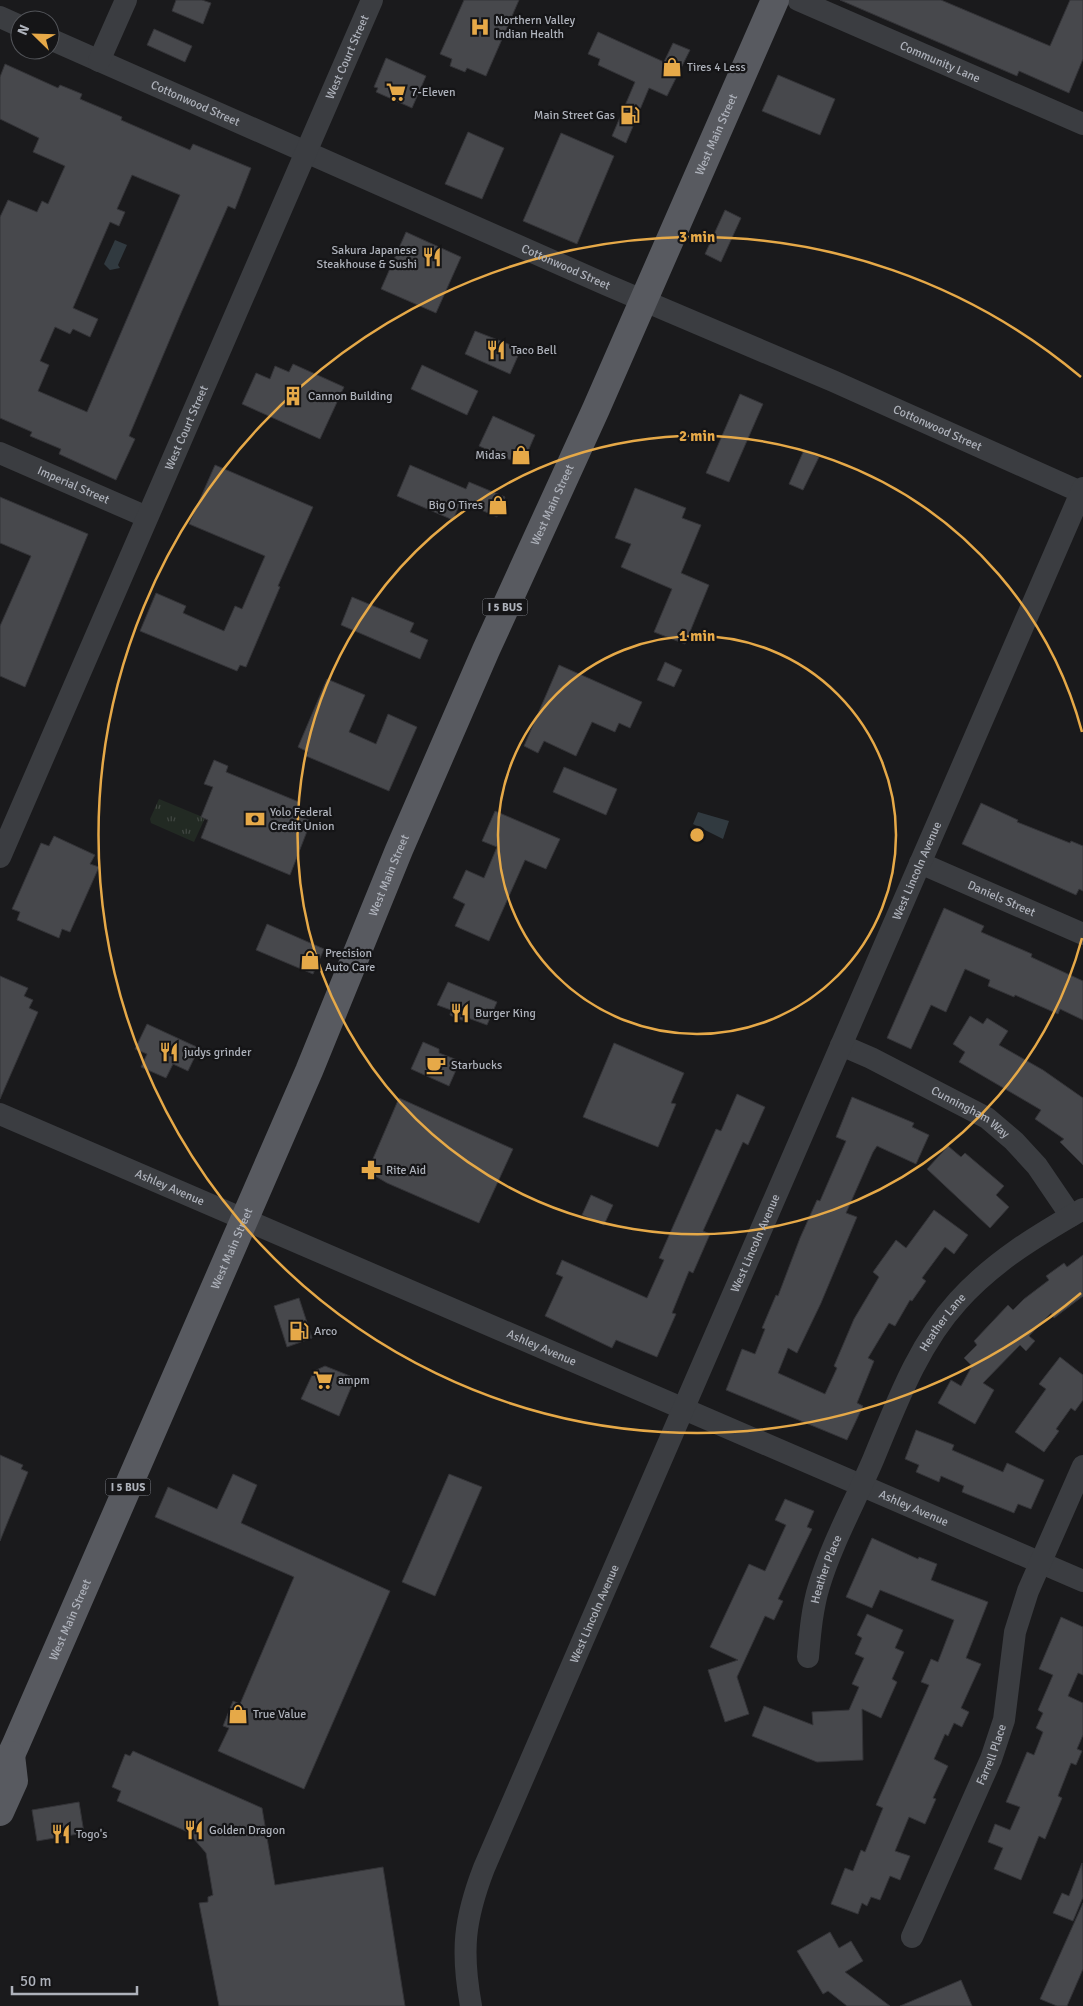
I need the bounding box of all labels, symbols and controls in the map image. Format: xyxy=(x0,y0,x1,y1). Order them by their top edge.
north arrow xyxy=(10,10,60,60)
street label: West Court Street xyxy=(322,13,372,102)
place label: Northern Valley Indian Health xyxy=(495,13,576,42)
hospital icon: Northern Valley Indian Health xyxy=(469,16,491,38)
text: N xyxy=(14,22,33,38)
street label: Community Lane xyxy=(898,38,983,86)
shop icon: Tires 4 Less xyxy=(661,56,683,78)
place label: Tires 4 Less xyxy=(687,60,746,75)
street label: Cottonwood Street xyxy=(149,77,242,129)
supermarket icon: 7-Eleven xyxy=(385,81,407,103)
place label: 7-Eleven xyxy=(411,85,456,100)
street label: West Main Street xyxy=(692,91,741,178)
fuel station icon: Main Street Gas xyxy=(619,104,641,126)
place label: Main Street Gas xyxy=(534,108,615,123)
text: 3 min xyxy=(679,228,715,246)
street label: Cottonwood Street xyxy=(519,241,613,293)
place label: Sakura Japanese Steakhouse & Sushi xyxy=(317,243,417,272)
restaurant icon: Sakura Japanese Steakhouse & Sushi xyxy=(421,246,443,268)
restaurant icon: Taco Bell xyxy=(485,339,507,361)
place label: Taco Bell xyxy=(511,343,557,358)
street label: West Court Street xyxy=(161,383,211,472)
building icon: Cannon Building xyxy=(282,385,304,407)
place label: Cannon Building xyxy=(308,389,393,404)
street label: Cottonwood Street xyxy=(891,401,984,454)
text: 2 min xyxy=(679,427,715,445)
shop icon: Midas xyxy=(510,444,532,466)
place label: Midas xyxy=(475,448,506,463)
street label: West Main Street xyxy=(527,462,577,548)
street label: Imperial Street xyxy=(35,463,112,507)
shop icon: Big O Tires xyxy=(487,494,509,516)
place label: Big O Tires xyxy=(428,498,483,513)
road number: I 5 BUS xyxy=(482,598,528,616)
text: 1 min xyxy=(679,627,715,645)
place label: Yolo Federal Credit Union xyxy=(270,805,334,834)
bank icon: Yolo Federal Credit Union xyxy=(244,808,266,830)
street label: West Lincoln Avenue xyxy=(889,819,945,922)
centre of rings xyxy=(688,826,706,844)
street label: West Main Street xyxy=(365,832,412,919)
street label: Daniels Street xyxy=(965,877,1038,920)
place label: Precision Auto Care xyxy=(325,946,375,975)
shop icon: Precision Auto Care xyxy=(299,949,321,971)
restaurant icon: Burger King xyxy=(449,1002,471,1024)
place label: Burger King xyxy=(475,1006,536,1021)
restaurant icon: judys grinder xyxy=(158,1041,180,1063)
place label: judys grinder xyxy=(184,1045,252,1060)
cafe icon: Starbucks xyxy=(425,1054,447,1076)
place label: Starbucks xyxy=(451,1058,502,1073)
street label: Cunningham Way xyxy=(929,1083,1013,1142)
pharmacy icon: Rite Aid xyxy=(360,1159,382,1181)
place label: Rite Aid xyxy=(386,1163,426,1178)
street label: Ashley Avenue xyxy=(133,1166,207,1209)
street label: West Lincoln Avenue xyxy=(727,1192,783,1295)
street label: West Main Street xyxy=(207,1206,256,1292)
street label: Heather Lane xyxy=(916,1290,969,1354)
fuel station icon: Arco xyxy=(288,1320,310,1342)
place label: Arco xyxy=(314,1324,337,1339)
street label: Ashley Avenue xyxy=(505,1326,579,1369)
supermarket icon: ampm xyxy=(312,1369,334,1391)
place label: ampm xyxy=(338,1373,370,1388)
road number: I 5 BUS xyxy=(106,1478,150,1495)
street label: Ashley Avenue xyxy=(877,1486,951,1530)
street label: Heather Place xyxy=(807,1533,845,1605)
street label: West Lincoln Avenue xyxy=(566,1562,622,1665)
street label: West Main Street xyxy=(46,1577,94,1663)
shop icon: True Value xyxy=(227,1703,249,1725)
place label: True Value xyxy=(253,1707,306,1722)
street label: Farrell Place xyxy=(973,1722,1010,1787)
restaurant icon: Golden Dragon xyxy=(183,1819,205,1841)
restaurant icon: Togo's xyxy=(50,1823,72,1845)
place label: Golden Dragon xyxy=(209,1823,285,1838)
place label: Togo's xyxy=(76,1827,107,1842)
scale bar xyxy=(12,1964,138,1996)
text: 50 m xyxy=(20,1972,51,1990)

